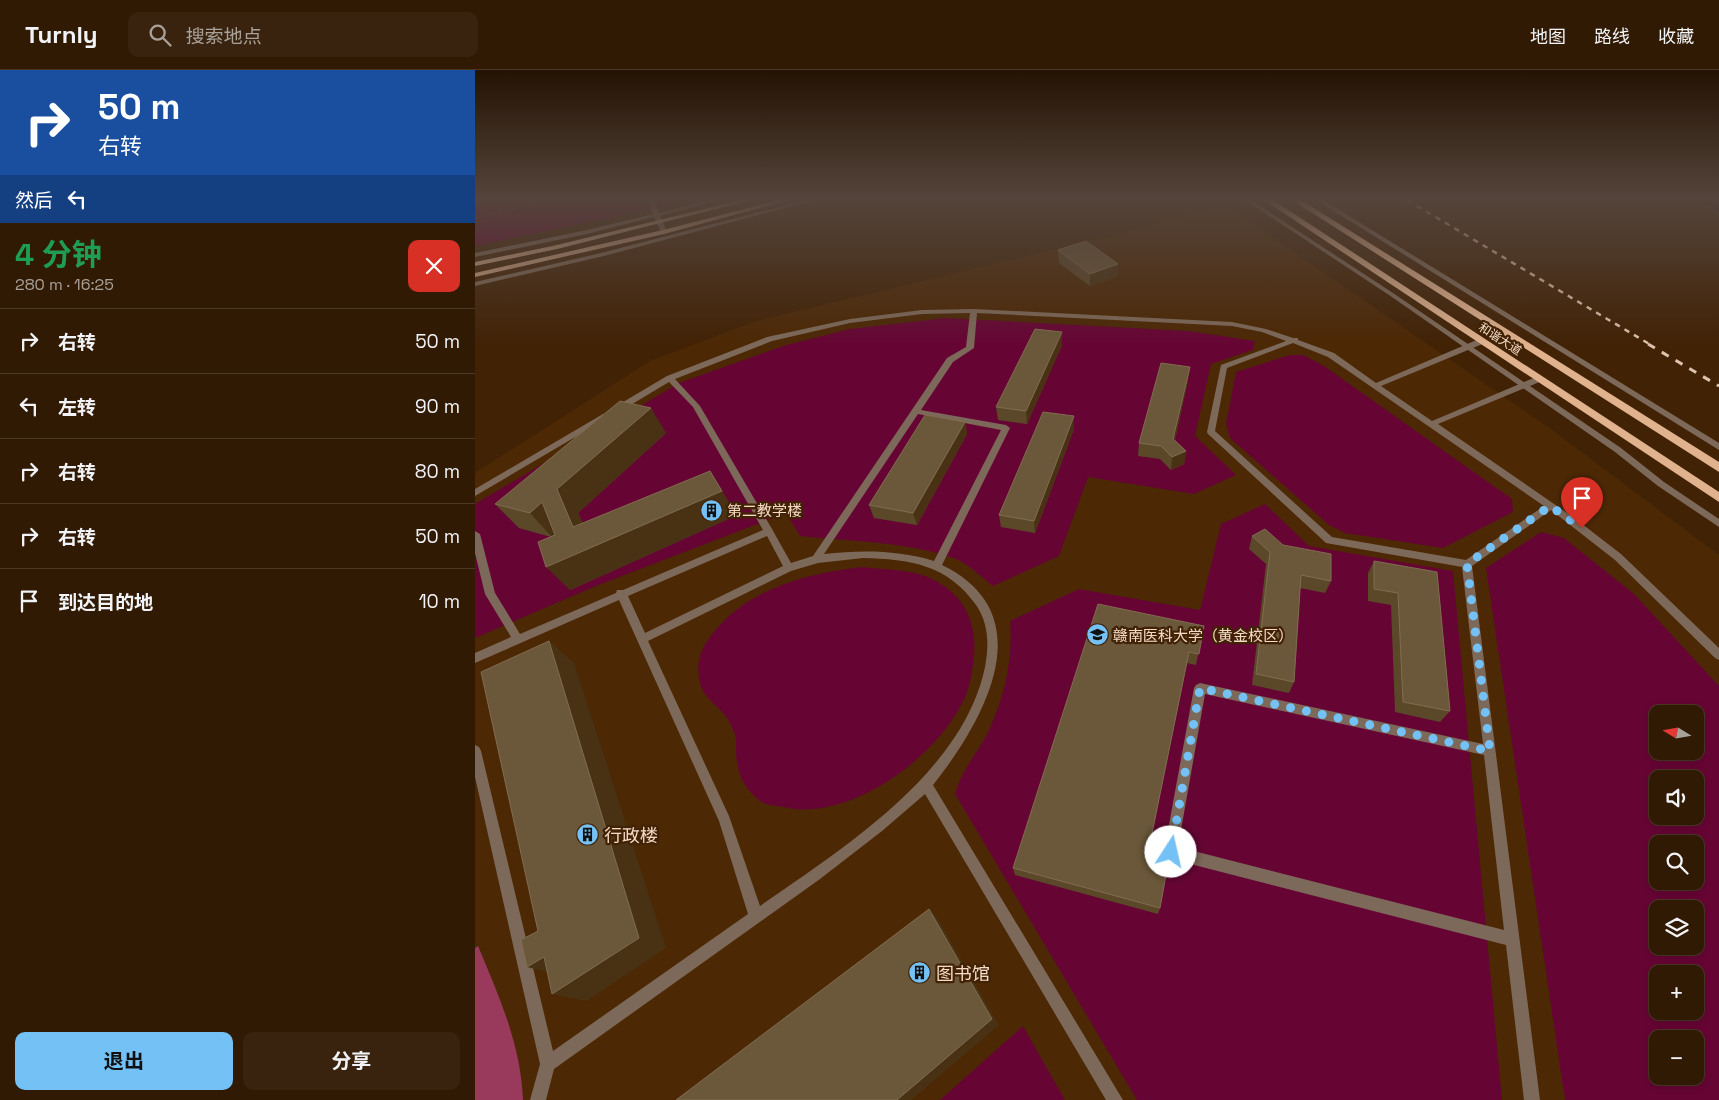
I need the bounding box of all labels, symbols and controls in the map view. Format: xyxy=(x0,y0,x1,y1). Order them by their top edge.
search box xyxy=(128,12,478,57)
text: Turnly xyxy=(25,19,98,50)
icon: search xyxy=(146,21,174,49)
text: 搜索地点 xyxy=(186,24,262,49)
text: 地图 xyxy=(1530,25,1566,48)
text: 路线 xyxy=(1594,25,1630,48)
text: 收藏 xyxy=(1658,25,1694,48)
text: 50 m xyxy=(98,85,180,129)
icon: right xyxy=(15,90,80,155)
text: 右转 xyxy=(98,132,142,160)
icon: left xyxy=(63,185,91,213)
text: 然后 xyxy=(15,188,53,213)
text: 4 分钟 xyxy=(15,235,102,274)
button: close xyxy=(408,240,460,292)
text: 280 m · 16:25 xyxy=(15,274,114,295)
street label: 和谐大道 xyxy=(1476,319,1524,359)
icon: right xyxy=(15,327,43,355)
text: 50 m xyxy=(415,329,460,354)
text: 右转 xyxy=(58,330,96,355)
icon: left xyxy=(15,392,43,420)
text: 90 m xyxy=(415,394,460,419)
text: 左转 xyxy=(58,395,96,420)
icon: right xyxy=(15,457,43,485)
text: 80 m xyxy=(415,459,460,484)
text: 右转 xyxy=(58,460,96,485)
pin xyxy=(1561,477,1603,528)
icon: arrive xyxy=(1568,484,1596,512)
building icon: 第二教学楼 xyxy=(699,498,723,522)
place label: 第二教学楼 xyxy=(727,501,802,520)
icon: right xyxy=(15,522,43,550)
text: 50 m xyxy=(415,524,460,549)
text: 右转 xyxy=(58,525,96,550)
icon: arrive xyxy=(15,587,43,615)
text: 10 m xyxy=(419,589,460,614)
text: 到达目的地 xyxy=(58,590,153,615)
school or university icon: 赣南医科大学（黄金校区） xyxy=(1085,623,1109,647)
place label: 赣南医科大学（黄金校区） xyxy=(1113,626,1293,645)
north arrow xyxy=(1649,705,1704,760)
map controls xyxy=(1649,705,1704,1085)
button: sound xyxy=(1649,770,1704,825)
building icon: 行政楼 xyxy=(576,823,600,847)
place label: 行政楼 xyxy=(604,824,658,847)
position arrow xyxy=(1144,825,1196,877)
button: search xyxy=(1649,835,1704,890)
button: layers xyxy=(1649,900,1704,955)
building icon: 图书馆 xyxy=(908,961,932,985)
place label: 图书馆 xyxy=(936,962,990,985)
button: + xyxy=(1649,965,1704,1020)
button: − xyxy=(1649,1030,1704,1085)
button: 退出 xyxy=(15,1032,233,1090)
button: 分享 xyxy=(243,1032,460,1090)

